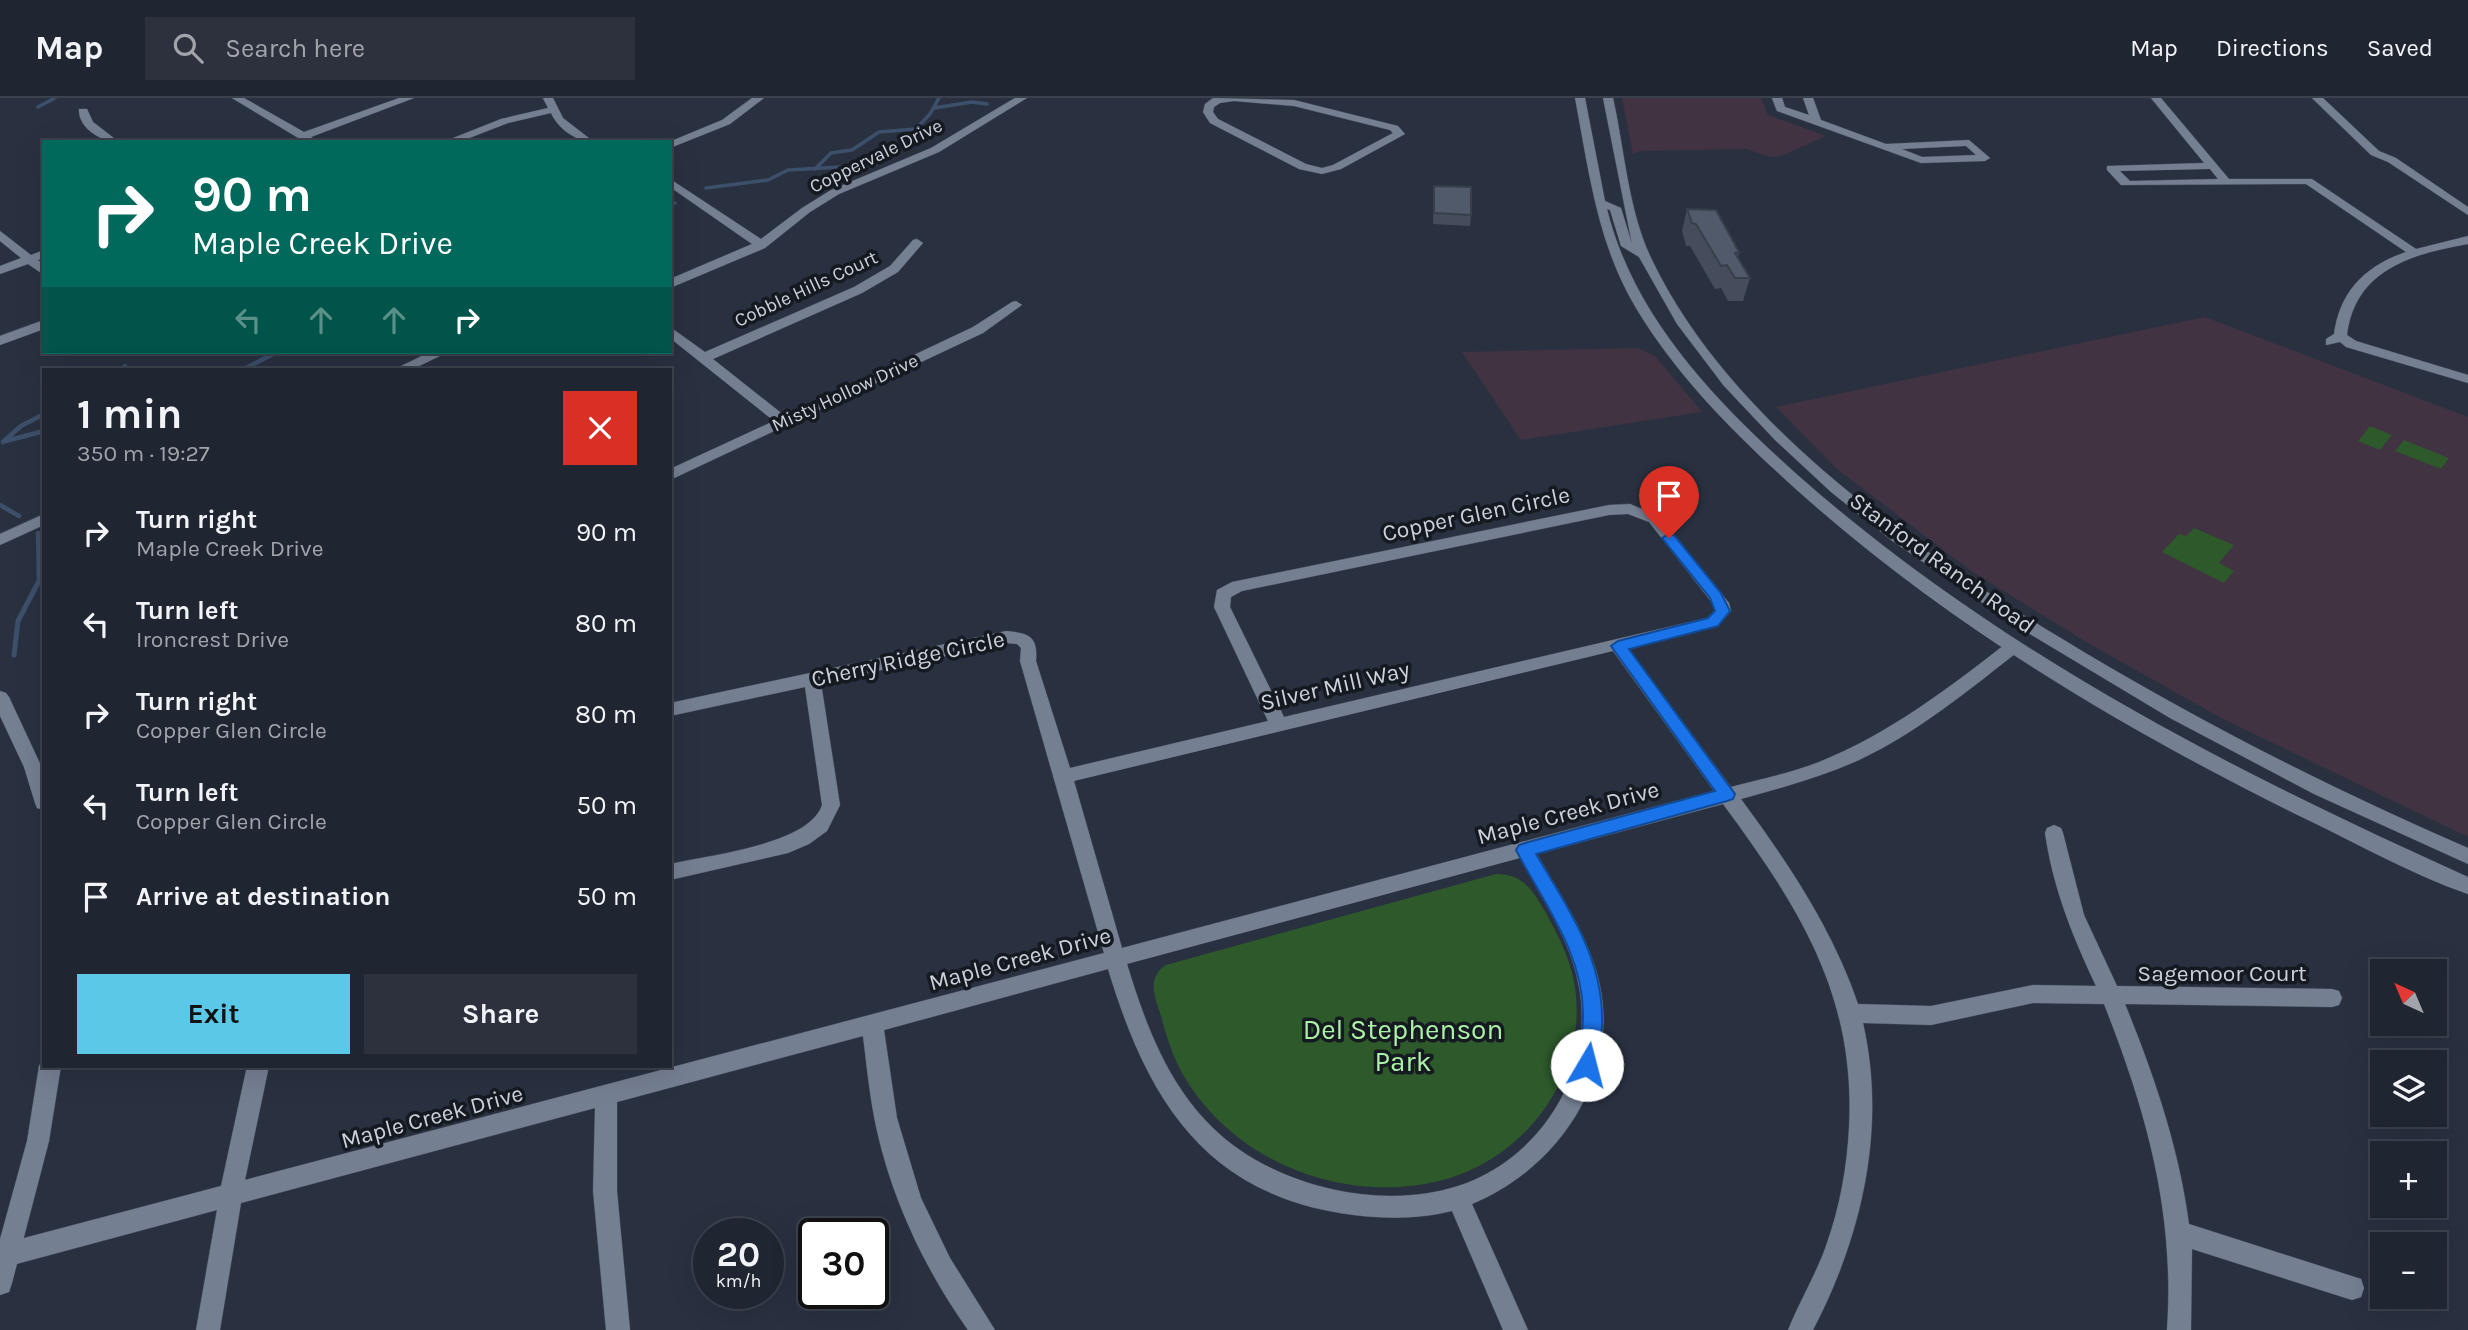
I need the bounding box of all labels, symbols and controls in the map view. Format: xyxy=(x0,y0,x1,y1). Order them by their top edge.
search box xyxy=(145,17,635,80)
text: Map xyxy=(35,29,103,67)
icon: search xyxy=(169,29,207,67)
text: Search here xyxy=(225,33,365,64)
text: Map xyxy=(2130,34,2178,62)
text: Directions xyxy=(2216,34,2329,62)
text: Saved xyxy=(2367,34,2433,62)
street label: Coppervale Drive xyxy=(806,114,946,198)
text: 90 m xyxy=(192,166,312,223)
icon: right xyxy=(77,168,168,259)
text: Maple Creek Drive xyxy=(192,225,453,262)
street label: Cobble Hills Court xyxy=(731,246,881,332)
icon: left xyxy=(229,301,267,339)
icon: ahead xyxy=(302,301,340,339)
icon: ahead xyxy=(375,301,413,339)
icon: right xyxy=(448,301,486,339)
street label: Misty Hollow Drive xyxy=(768,349,922,437)
text: 1 min xyxy=(77,389,182,439)
button: close xyxy=(563,391,637,465)
text: 350 m · 19:27 xyxy=(77,440,210,467)
pin xyxy=(1639,466,1699,538)
icon: arrive xyxy=(1650,477,1688,515)
street label: Copper Glen Circle xyxy=(1380,481,1572,547)
street label: Stanford Ranch Road xyxy=(1844,487,2040,639)
text: Turn right xyxy=(136,504,257,535)
icon: right xyxy=(77,514,115,552)
text: 90 m xyxy=(576,517,637,548)
text: Maple Creek Drive xyxy=(136,535,323,562)
text: Turn left xyxy=(136,595,238,626)
icon: left xyxy=(77,605,115,643)
text: 80 m xyxy=(575,608,637,639)
street label: Cherry Ridge Circle xyxy=(809,625,1007,693)
text: Ironcrest Drive xyxy=(136,626,289,653)
street label: Silver Mill Way xyxy=(1258,656,1412,716)
text: Turn right xyxy=(136,686,257,717)
icon: right xyxy=(77,696,115,734)
text: 80 m xyxy=(575,699,637,730)
text: Copper Glen Circle xyxy=(136,717,327,744)
street label: Maple Creek Drive xyxy=(1474,776,1662,850)
text: Turn left xyxy=(136,777,238,808)
icon: left xyxy=(77,787,115,825)
text: 50 m xyxy=(576,790,637,821)
text: Copper Glen Circle xyxy=(136,808,327,835)
icon: arrive xyxy=(77,878,115,916)
text: Arrive at destination xyxy=(136,881,390,912)
text: 50 m xyxy=(576,881,637,912)
street label: Maple Creek Drive xyxy=(926,922,1114,996)
north arrow xyxy=(2370,959,2446,1036)
map controls xyxy=(2370,959,2447,1309)
street label: Sagemoor Court xyxy=(2137,960,2307,987)
button: Exit xyxy=(77,974,350,1054)
button: Share xyxy=(364,974,637,1054)
park label: Del Stephenson Park xyxy=(1303,1013,1503,1078)
position arrow xyxy=(1550,1028,1624,1102)
button: layers xyxy=(2370,1050,2447,1127)
street label: Maple Creek Drive xyxy=(338,1080,526,1154)
button: + xyxy=(2370,1141,2447,1218)
speed limit sign: 30 xyxy=(798,1218,889,1309)
button: − xyxy=(2370,1232,2447,1309)
text: 20 xyxy=(717,1234,760,1275)
text: km/h xyxy=(716,1270,761,1292)

